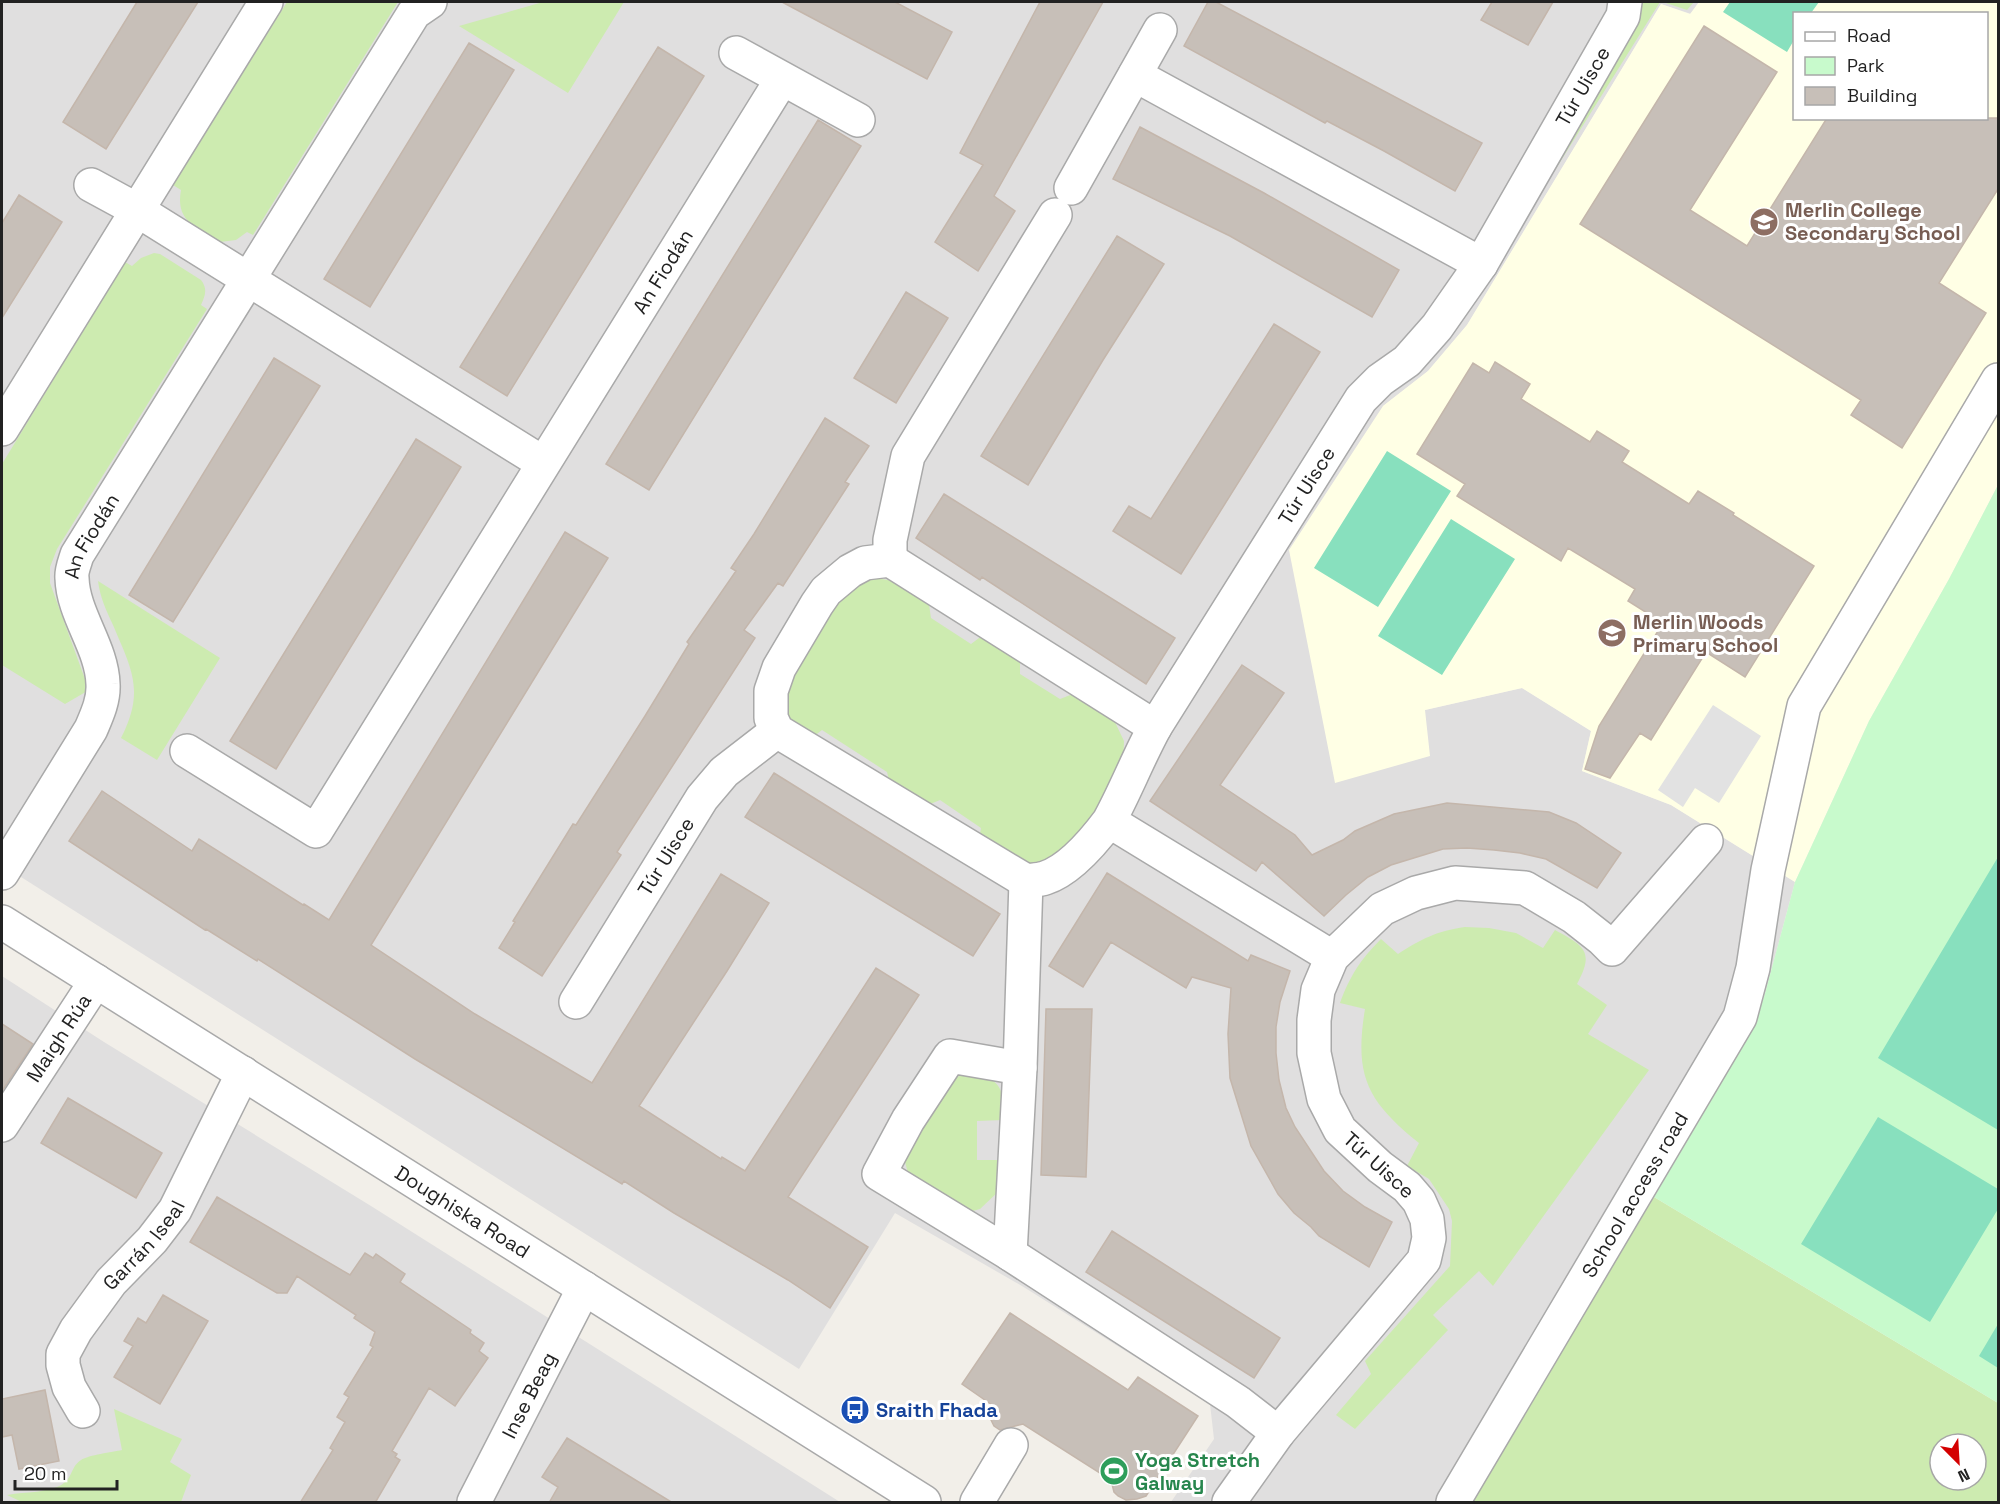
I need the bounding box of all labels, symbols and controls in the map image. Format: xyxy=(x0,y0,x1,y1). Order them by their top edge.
legend xyxy=(1793,12,1988,120)
text: Road xyxy=(1847,24,1891,47)
street label: Túr Uisce xyxy=(1550,42,1616,131)
text: Park xyxy=(1847,54,1885,77)
text: Building xyxy=(1847,84,1917,107)
place label: Merlin College Secondary School xyxy=(1785,197,1961,246)
school or university icon: Merlin College Secondary School xyxy=(1748,206,1780,238)
street label: An Fiodán xyxy=(627,224,699,319)
street label: Túr Uisce xyxy=(1272,442,1341,530)
street label: An Fiodán xyxy=(58,488,125,580)
place label: Merlin Woods Primary School xyxy=(1633,609,1778,658)
school or university icon: Merlin Woods Primary School xyxy=(1596,617,1628,649)
street label: Túr Uisce xyxy=(632,812,700,901)
street label: Maigh Rúa xyxy=(21,989,97,1087)
street label: School access road xyxy=(1576,1107,1694,1282)
street label: Túr Uisce xyxy=(1338,1126,1420,1204)
street label: Doughiska Road xyxy=(390,1159,535,1264)
street label: Garrán Iseal xyxy=(97,1196,191,1296)
street label: Inse Beag xyxy=(496,1348,562,1443)
bus stop icon: Sraith Fhada xyxy=(839,1394,871,1426)
place label: Sraith Fhada xyxy=(876,1397,998,1423)
north arrow xyxy=(1928,1432,1988,1492)
place label: Yoga Stretch Galway xyxy=(1135,1447,1260,1496)
scale bar xyxy=(15,1453,117,1491)
sports icon: Yoga Stretch Galway xyxy=(1098,1455,1130,1487)
text: 20 m xyxy=(24,1462,67,1485)
text: N xyxy=(1955,1463,1973,1487)

